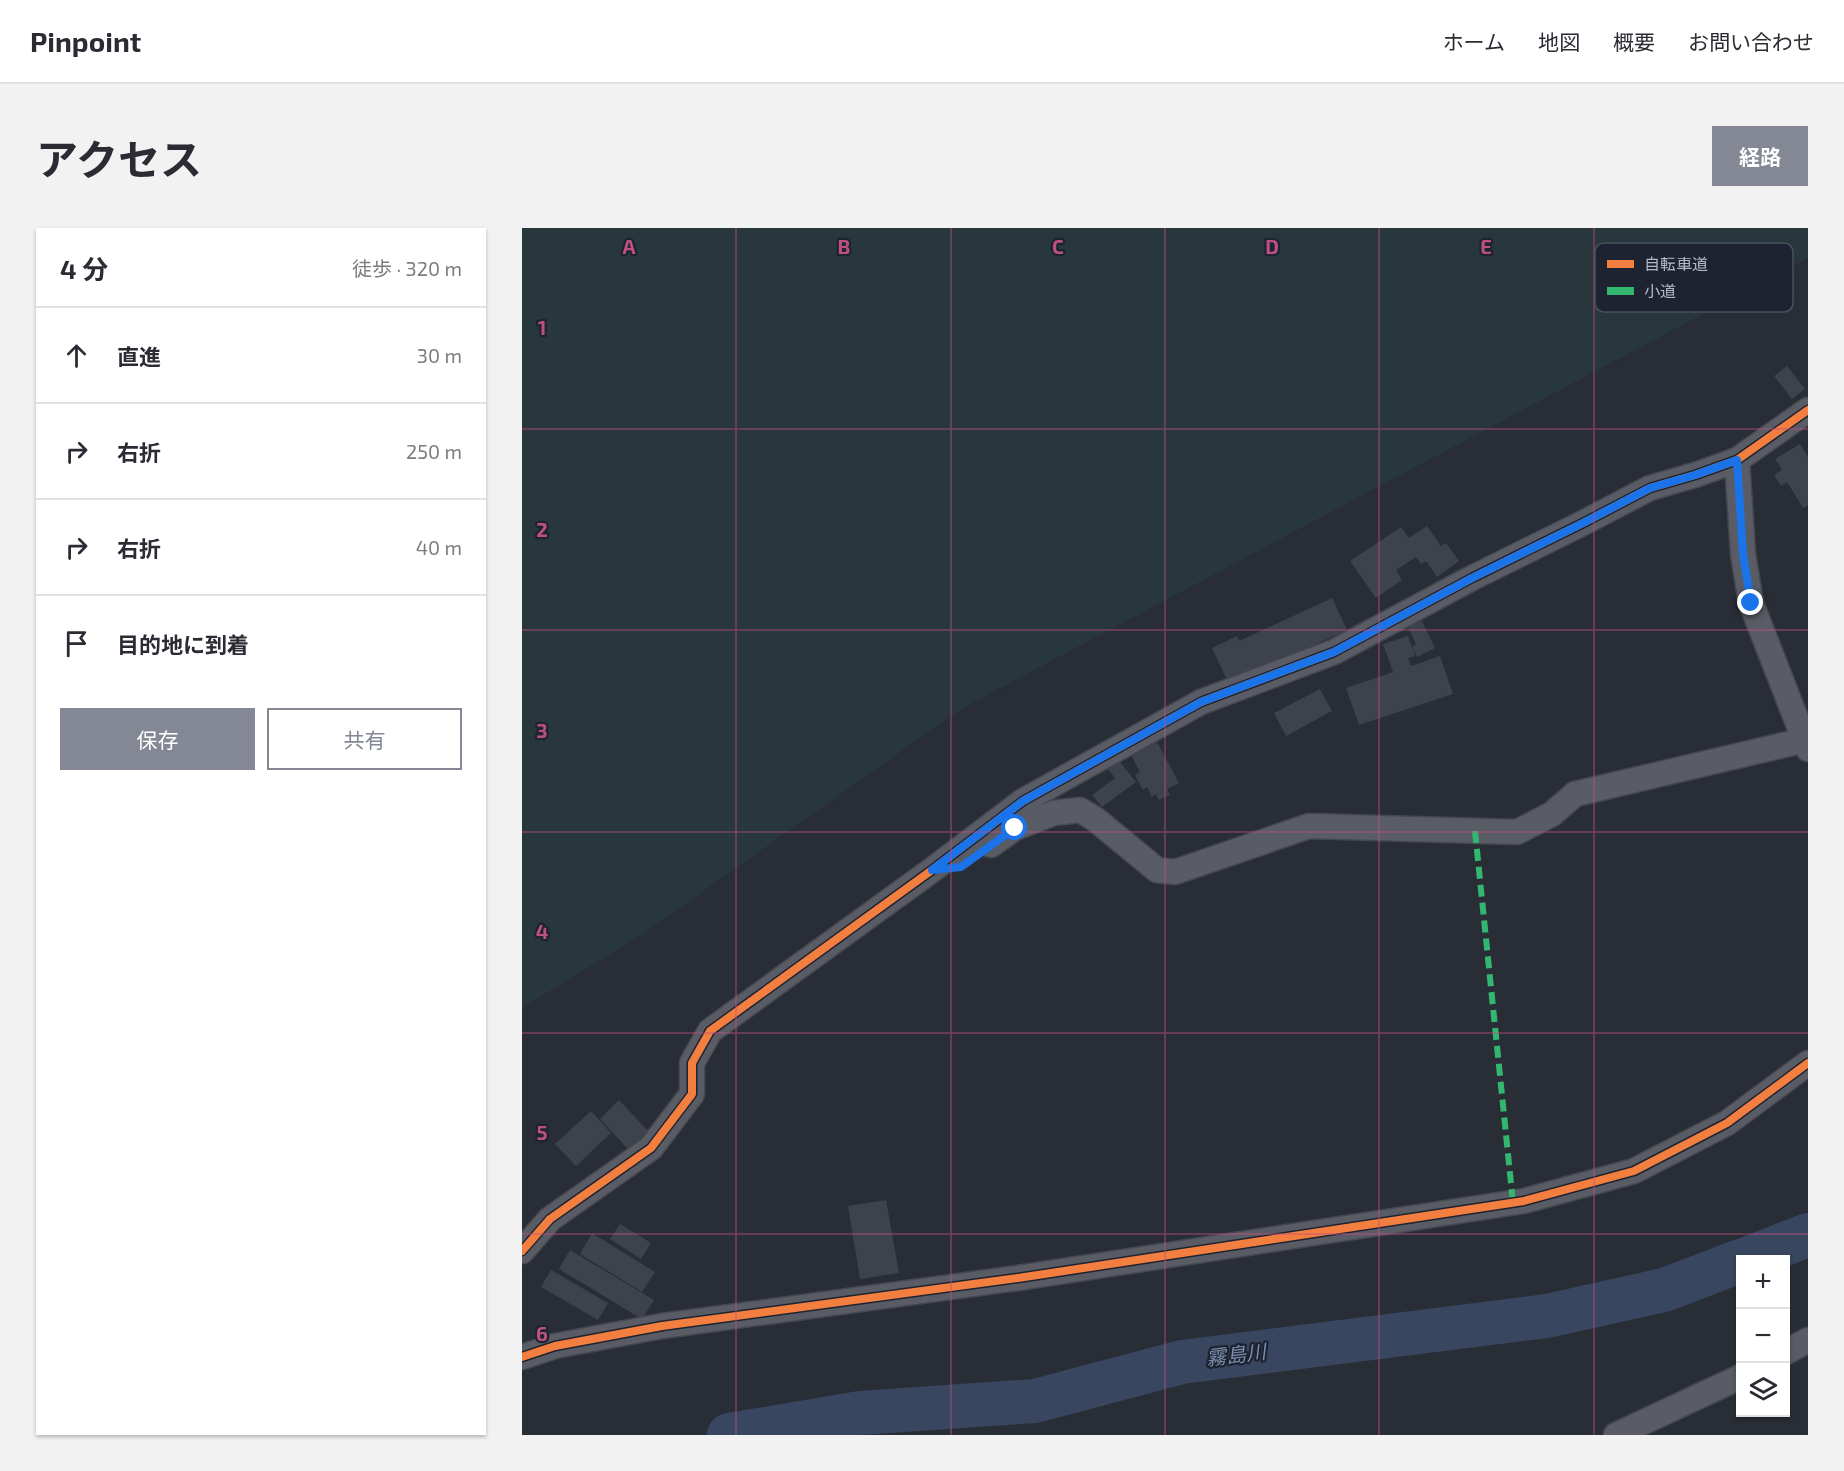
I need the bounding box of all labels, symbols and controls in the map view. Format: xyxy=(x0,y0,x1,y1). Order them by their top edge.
text: Pinpoint xyxy=(30,24,141,58)
text: ホーム xyxy=(1443,29,1505,54)
text: 地図 xyxy=(1538,29,1580,54)
text: 概要 xyxy=(1613,29,1655,54)
text: お問い合わせ xyxy=(1688,29,1814,54)
button: 経路 xyxy=(1712,126,1808,186)
text: アクセス xyxy=(36,133,202,183)
text: A xyxy=(622,234,636,258)
text: B xyxy=(838,234,850,258)
text: C xyxy=(1052,234,1064,258)
text: D xyxy=(1265,234,1279,258)
text: E xyxy=(1480,234,1492,258)
legend xyxy=(1595,243,1793,312)
text: 4 分 xyxy=(60,253,108,284)
text: 自転車道 xyxy=(1644,254,1708,273)
text: 徒歩 · 320 m xyxy=(352,256,462,280)
text: 小道 xyxy=(1644,281,1676,300)
text: 1 xyxy=(538,315,546,339)
icon: ahead xyxy=(60,339,93,372)
text: 直進 xyxy=(117,343,161,369)
text: 30 m xyxy=(417,343,462,367)
icon: right xyxy=(60,435,93,468)
text: 右折 xyxy=(117,439,161,465)
text: 250 m xyxy=(406,439,462,463)
text: 2 xyxy=(536,517,548,541)
icon: right xyxy=(60,531,93,564)
text: 右折 xyxy=(117,535,161,561)
text: 40 m xyxy=(416,535,462,559)
route end xyxy=(1737,589,1763,615)
icon: arrive xyxy=(60,627,93,660)
text: 目的地に到着 xyxy=(117,631,249,657)
button: 保存 xyxy=(60,708,255,770)
button: 共有 xyxy=(267,708,462,770)
text: 3 xyxy=(536,718,548,742)
route start xyxy=(1001,814,1027,840)
text: 4 xyxy=(536,919,549,943)
text: 5 xyxy=(536,1120,548,1144)
map controls xyxy=(1736,1255,1790,1417)
button: + xyxy=(1736,1255,1790,1309)
button: − xyxy=(1736,1309,1790,1363)
text: 6 xyxy=(536,1321,548,1345)
water label: 霧島川 xyxy=(1205,1338,1269,1370)
button: layers xyxy=(1736,1363,1790,1417)

